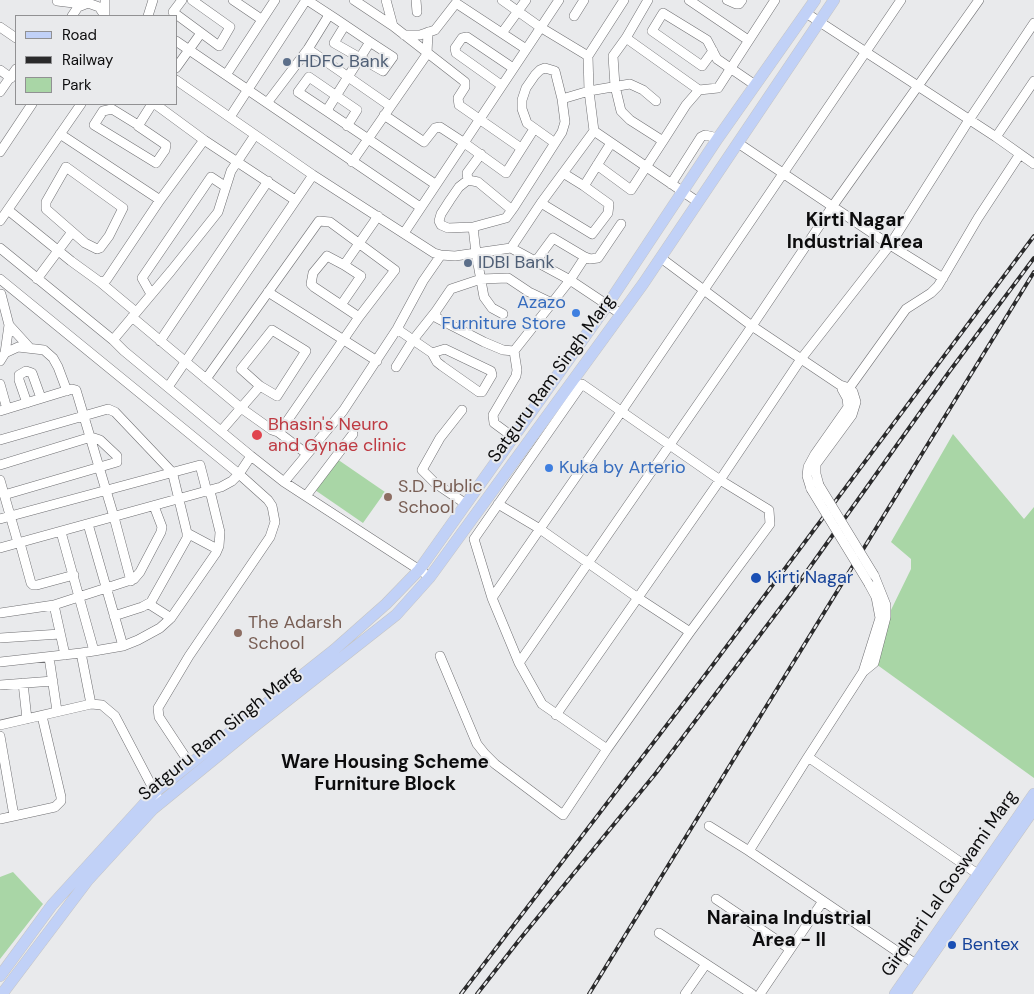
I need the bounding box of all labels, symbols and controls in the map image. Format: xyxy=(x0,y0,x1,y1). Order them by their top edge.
legend xyxy=(15,15,178,105)
text: Road xyxy=(62,25,97,45)
text: Railway xyxy=(62,50,113,70)
place label: HDFC Bank xyxy=(297,51,389,73)
marker: HDFC Bank xyxy=(281,56,293,68)
text: Park xyxy=(62,75,92,95)
district label: Kirti Nagar Industrial Area xyxy=(787,210,923,254)
place label: IDBI Bank xyxy=(478,252,554,274)
marker: IDBI Bank xyxy=(462,257,474,269)
street label: Satguru Ram Singh Marg xyxy=(484,291,620,467)
place label: Azazo Furniture Store xyxy=(442,292,566,334)
marker: Azazo Furniture Store xyxy=(570,307,582,319)
place label: Bhasin's Neuro and Gynae clinic xyxy=(268,414,407,456)
marker: Bhasin's Neuro and Gynae clinic xyxy=(250,428,264,442)
place label: Kuka by Arterio xyxy=(559,457,686,479)
marker: Kuka by Arterio xyxy=(543,462,555,474)
place label: S.D. Public School xyxy=(398,476,483,518)
marker: S.D. Public School xyxy=(382,491,394,503)
place label: Kirti Nagar xyxy=(767,567,853,589)
marker: Kirti Nagar xyxy=(749,571,763,585)
place label: The Adarsh School xyxy=(248,612,342,654)
marker: The Adarsh School xyxy=(232,627,244,639)
street label: Satguru Ram Singh Marg xyxy=(135,662,305,806)
district label: Ware Housing Scheme Furniture Block xyxy=(281,752,489,796)
street label: Girdhari Lal Goswami Marg xyxy=(877,787,1023,981)
district label: Naraina Industrial Area - II xyxy=(707,908,871,952)
place label: Bentex xyxy=(962,934,1019,956)
marker: Bentex xyxy=(946,939,958,951)

